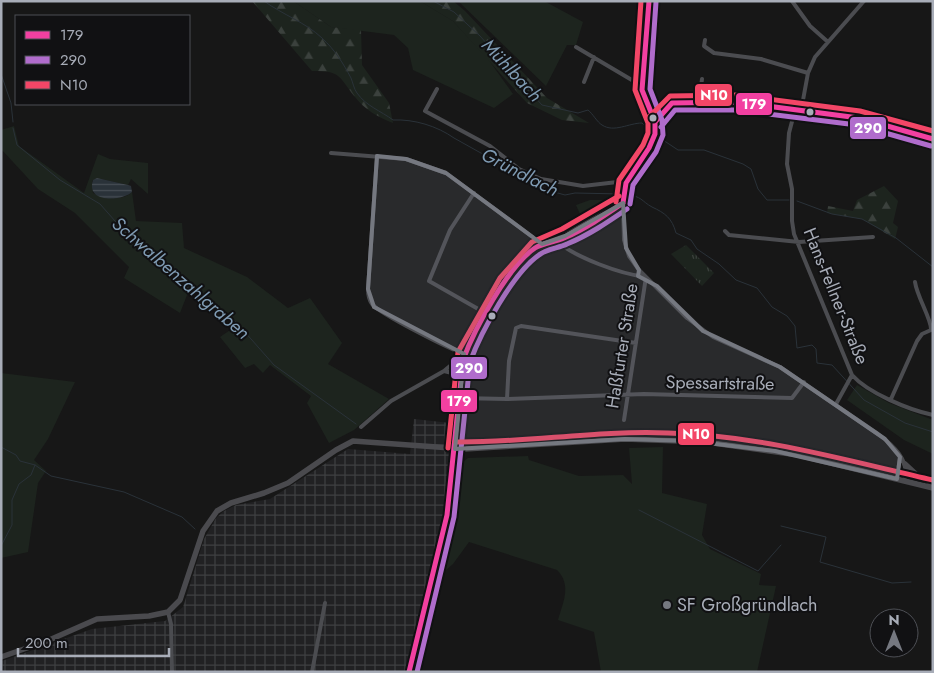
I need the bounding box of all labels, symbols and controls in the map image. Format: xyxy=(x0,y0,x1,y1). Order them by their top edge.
legend xyxy=(15,15,190,105)
text: 179 xyxy=(60,24,83,46)
water label: Mühlbach xyxy=(476,32,548,108)
text: 290 xyxy=(60,49,86,71)
text: N10 xyxy=(60,74,87,96)
line badge: N10 xyxy=(694,83,733,107)
text: N10 xyxy=(700,85,728,105)
line badge: 179 xyxy=(735,92,773,116)
text: 179 xyxy=(742,94,766,114)
unlabelled marker xyxy=(805,107,815,117)
unlabelled marker xyxy=(648,113,658,123)
line badge: 290 xyxy=(849,116,887,140)
text: 290 xyxy=(854,118,882,138)
water label: Gründlach xyxy=(477,141,563,203)
water label: Schwalbenzahlgraben xyxy=(106,210,256,346)
street label: Hans-Fellner-Straße xyxy=(797,224,875,368)
street label: Haßfurter Straße xyxy=(599,282,645,410)
unlabelled marker xyxy=(487,311,497,321)
line badge: 290 xyxy=(450,356,488,380)
text: 290 xyxy=(455,358,483,378)
street label: Spessartstraße xyxy=(665,369,775,397)
line badge: 179 xyxy=(440,389,478,413)
text: 179 xyxy=(447,391,471,411)
line badge: N10 xyxy=(677,422,715,446)
text: N10 xyxy=(682,424,710,444)
place label: SF Großgründlach xyxy=(677,592,818,618)
marker: SF Großgründlach xyxy=(661,599,673,611)
north arrow xyxy=(869,608,919,658)
text: N xyxy=(888,610,900,630)
scale bar xyxy=(18,626,169,658)
text: 200 m xyxy=(25,632,68,654)

